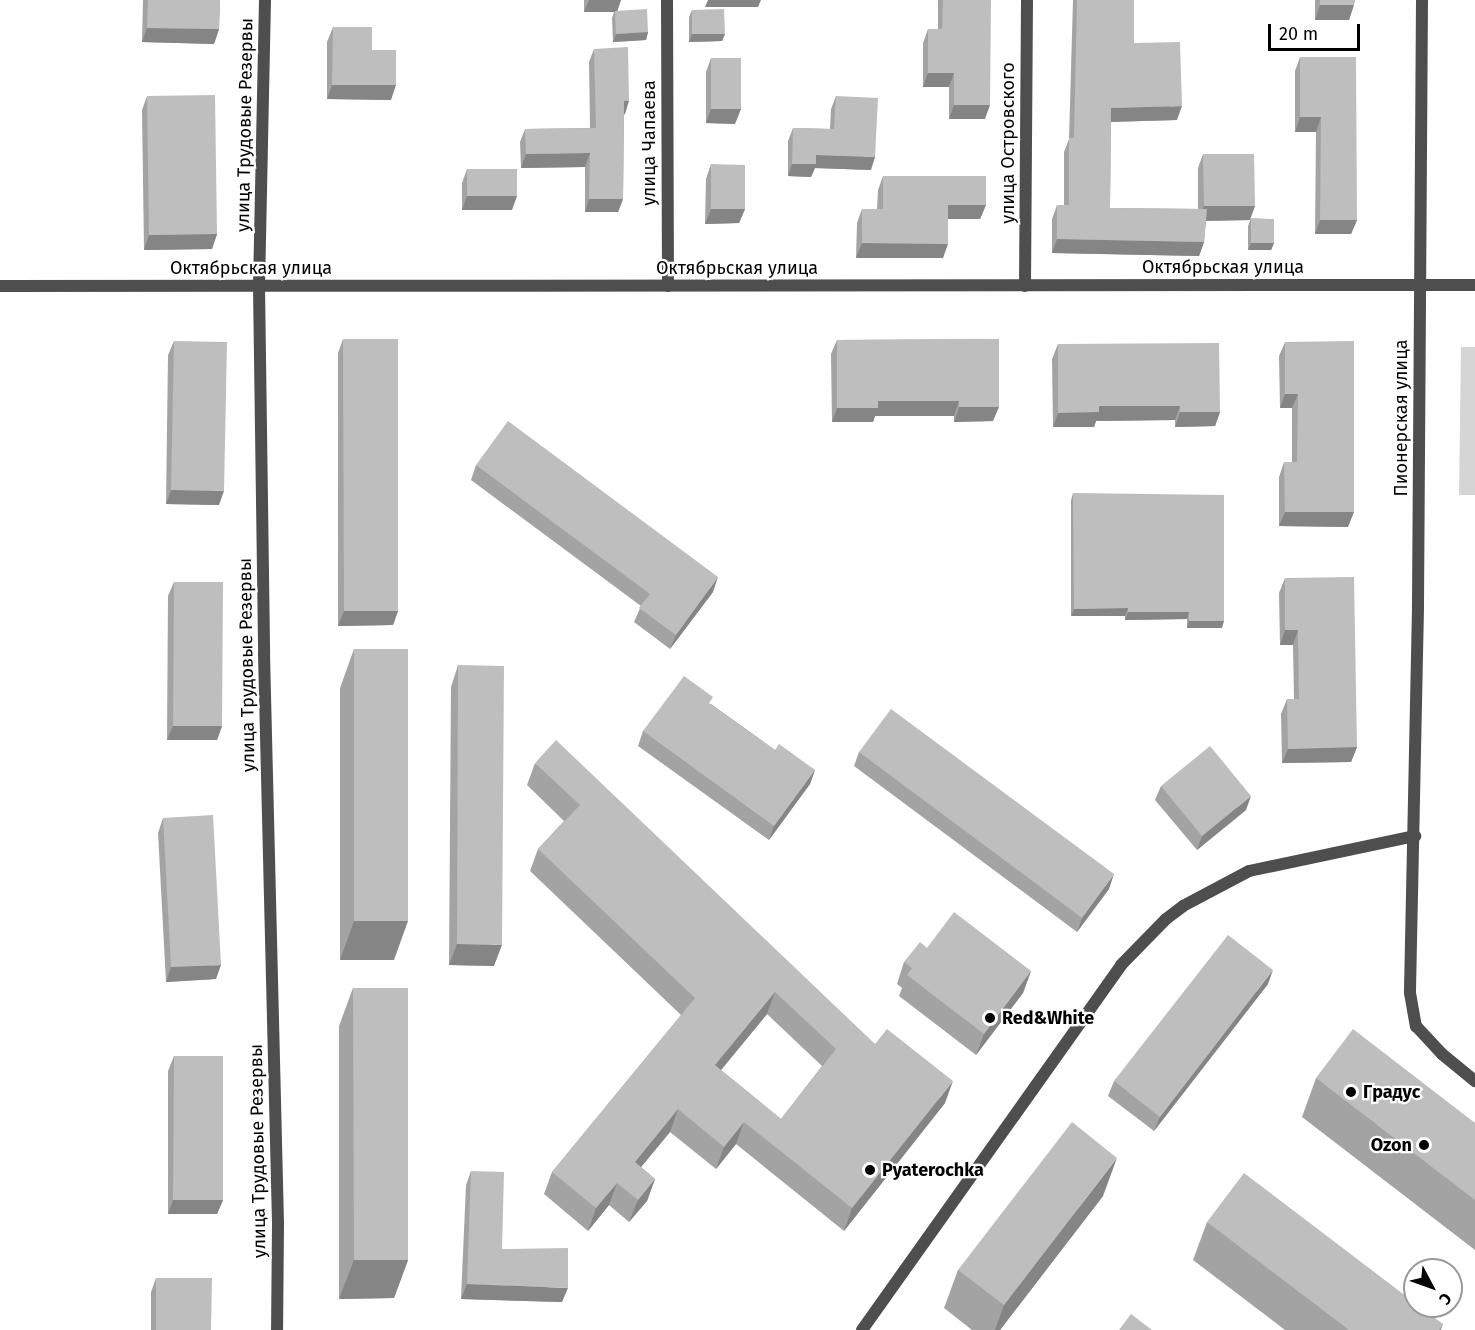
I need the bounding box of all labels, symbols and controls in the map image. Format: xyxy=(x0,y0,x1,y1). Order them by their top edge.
scale bar xyxy=(1271,12,1362,50)
street label: улица Трудовые Резервы xyxy=(232,18,258,232)
text: 20 m xyxy=(1279,23,1318,45)
street label: улица Островского xyxy=(997,62,1019,224)
street label: улица Чапаева xyxy=(638,80,660,206)
street label: Октябрьская улица xyxy=(1142,256,1304,278)
street label: Октябрьская улица xyxy=(170,257,332,279)
street label: Октябрьская улица xyxy=(656,257,818,279)
street label: Пионерская улица xyxy=(1390,340,1412,496)
street label: улица Трудовые Резервы xyxy=(234,558,260,772)
place label: Red&White xyxy=(1002,1007,1094,1029)
marker: Red&White xyxy=(983,1011,997,1025)
street label: улица Трудовые Резервы xyxy=(245,1044,271,1258)
place label: Градус xyxy=(1363,1081,1420,1103)
marker: Градус xyxy=(1344,1085,1358,1099)
place label: Ozon xyxy=(1371,1134,1412,1156)
marker: Ozon xyxy=(1417,1138,1431,1152)
place label: Pyaterochka xyxy=(882,1159,984,1181)
marker: Pyaterochka xyxy=(863,1163,877,1177)
north arrow xyxy=(1403,1258,1463,1318)
text: С xyxy=(1435,1289,1456,1309)

